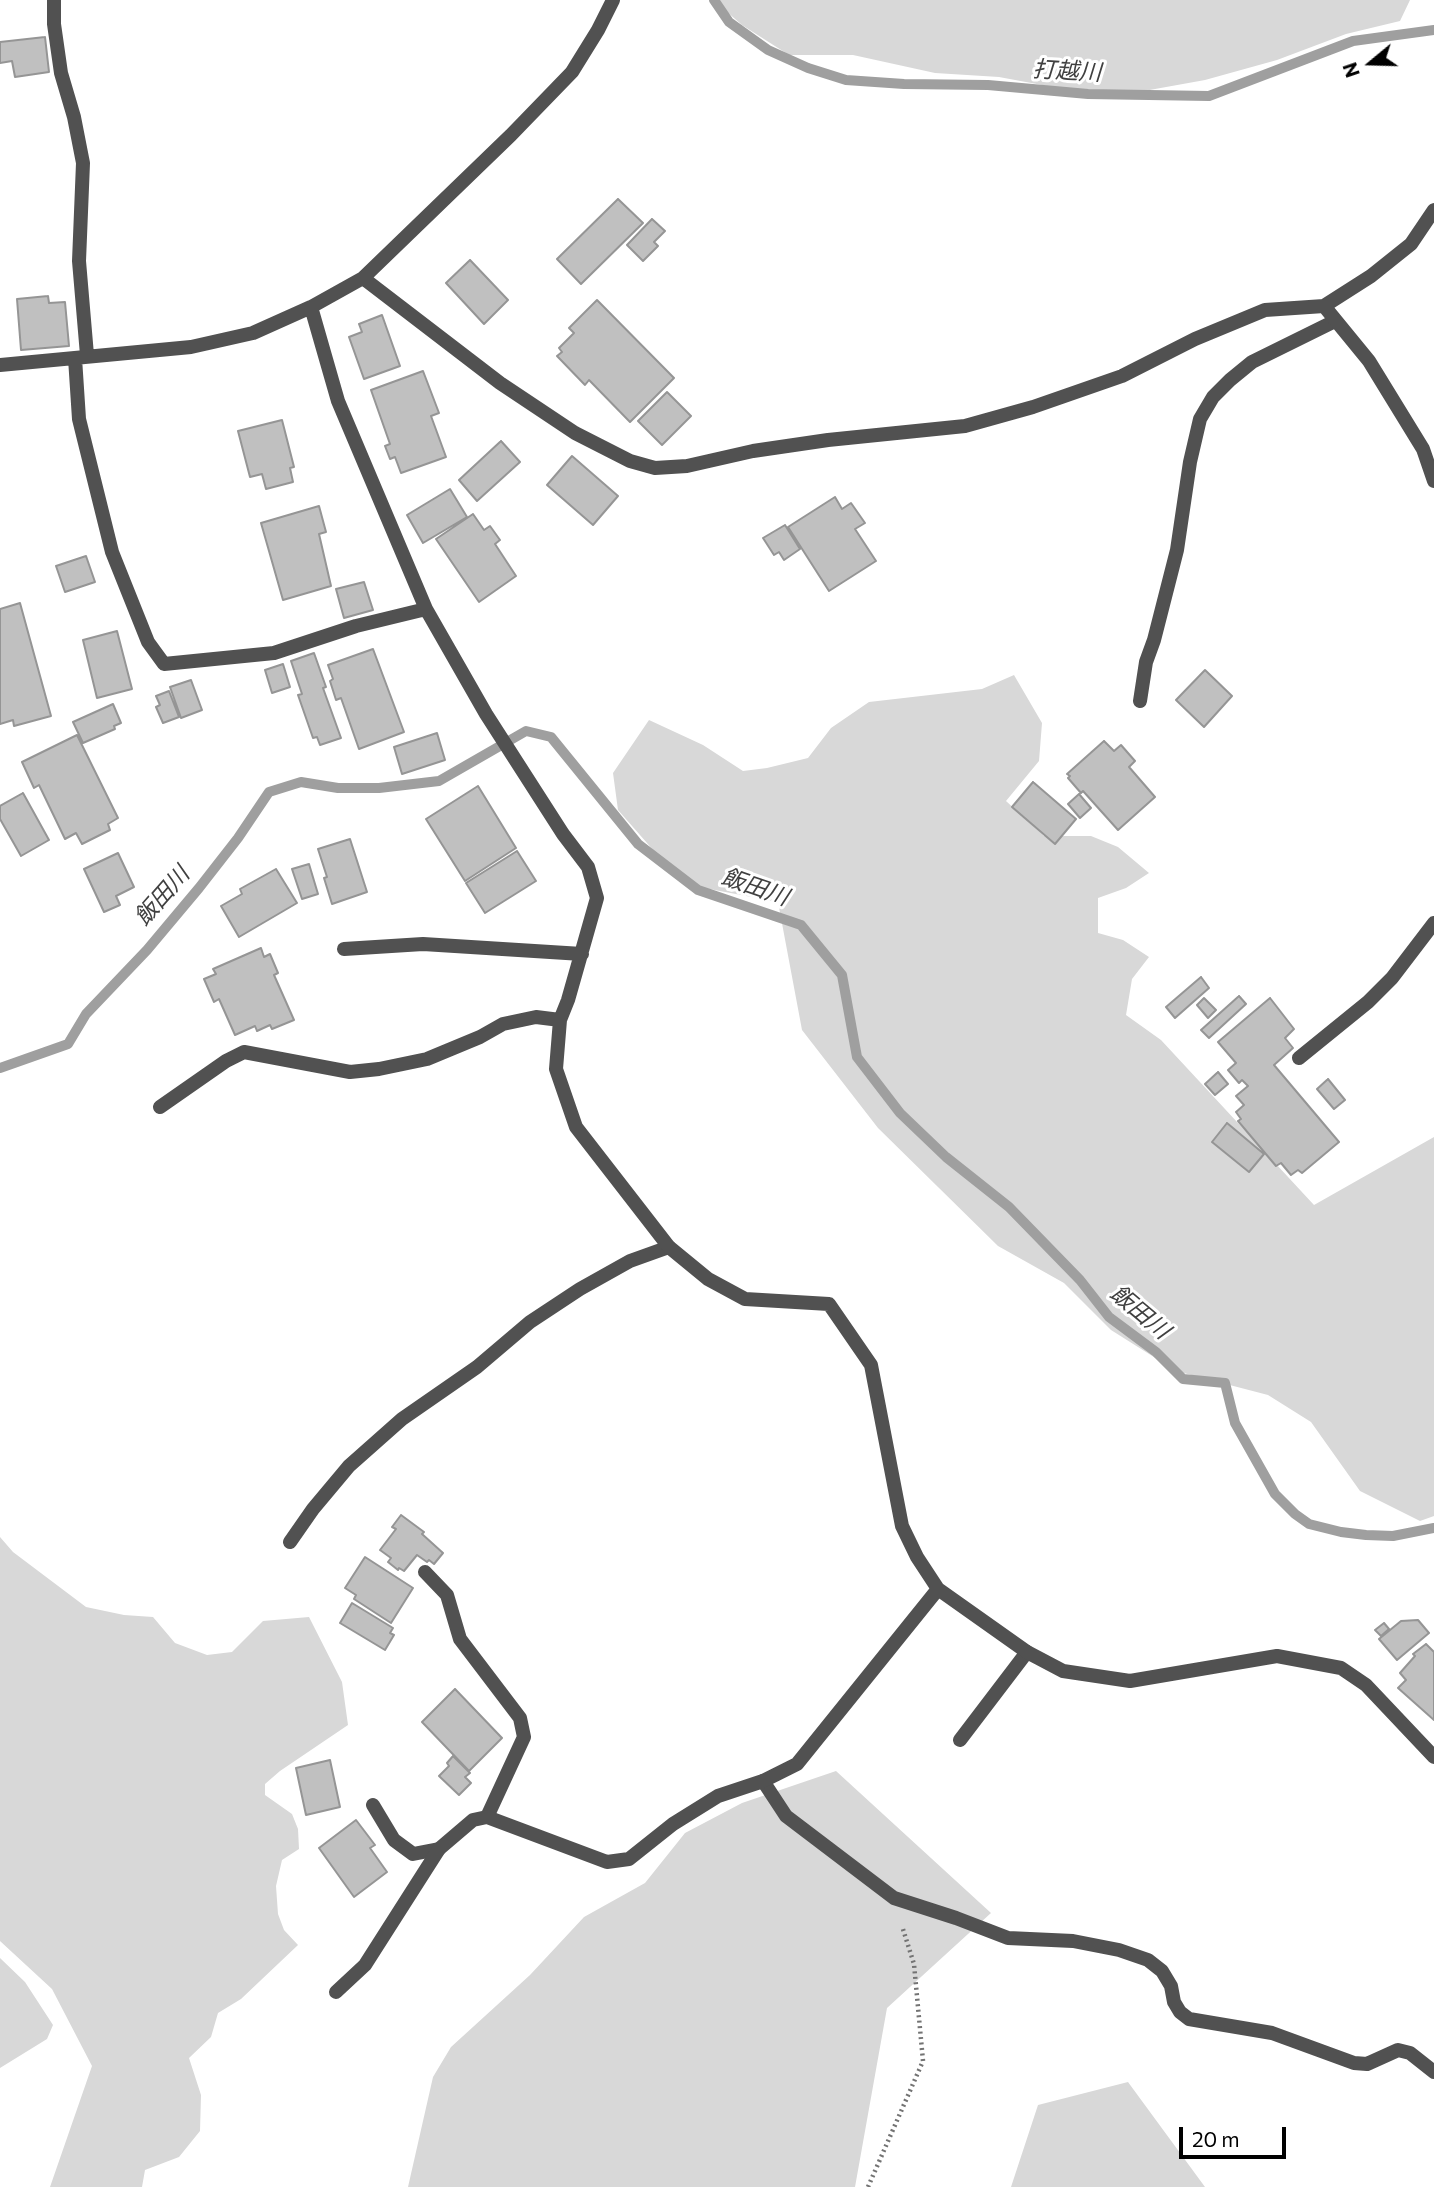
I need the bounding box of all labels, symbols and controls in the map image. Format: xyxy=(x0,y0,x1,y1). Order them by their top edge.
north arrow xyxy=(1336,28,1406,98)
water label: 打越川 xyxy=(1032,55,1102,87)
text: N xyxy=(1337,60,1364,80)
water label: 飯田川 xyxy=(129,861,195,931)
water label: 飯田川 xyxy=(718,863,792,911)
water label: 飯田川 xyxy=(1105,1279,1175,1345)
scale bar xyxy=(1182,2114,1289,2158)
text: 20 m xyxy=(1192,2126,1240,2151)

